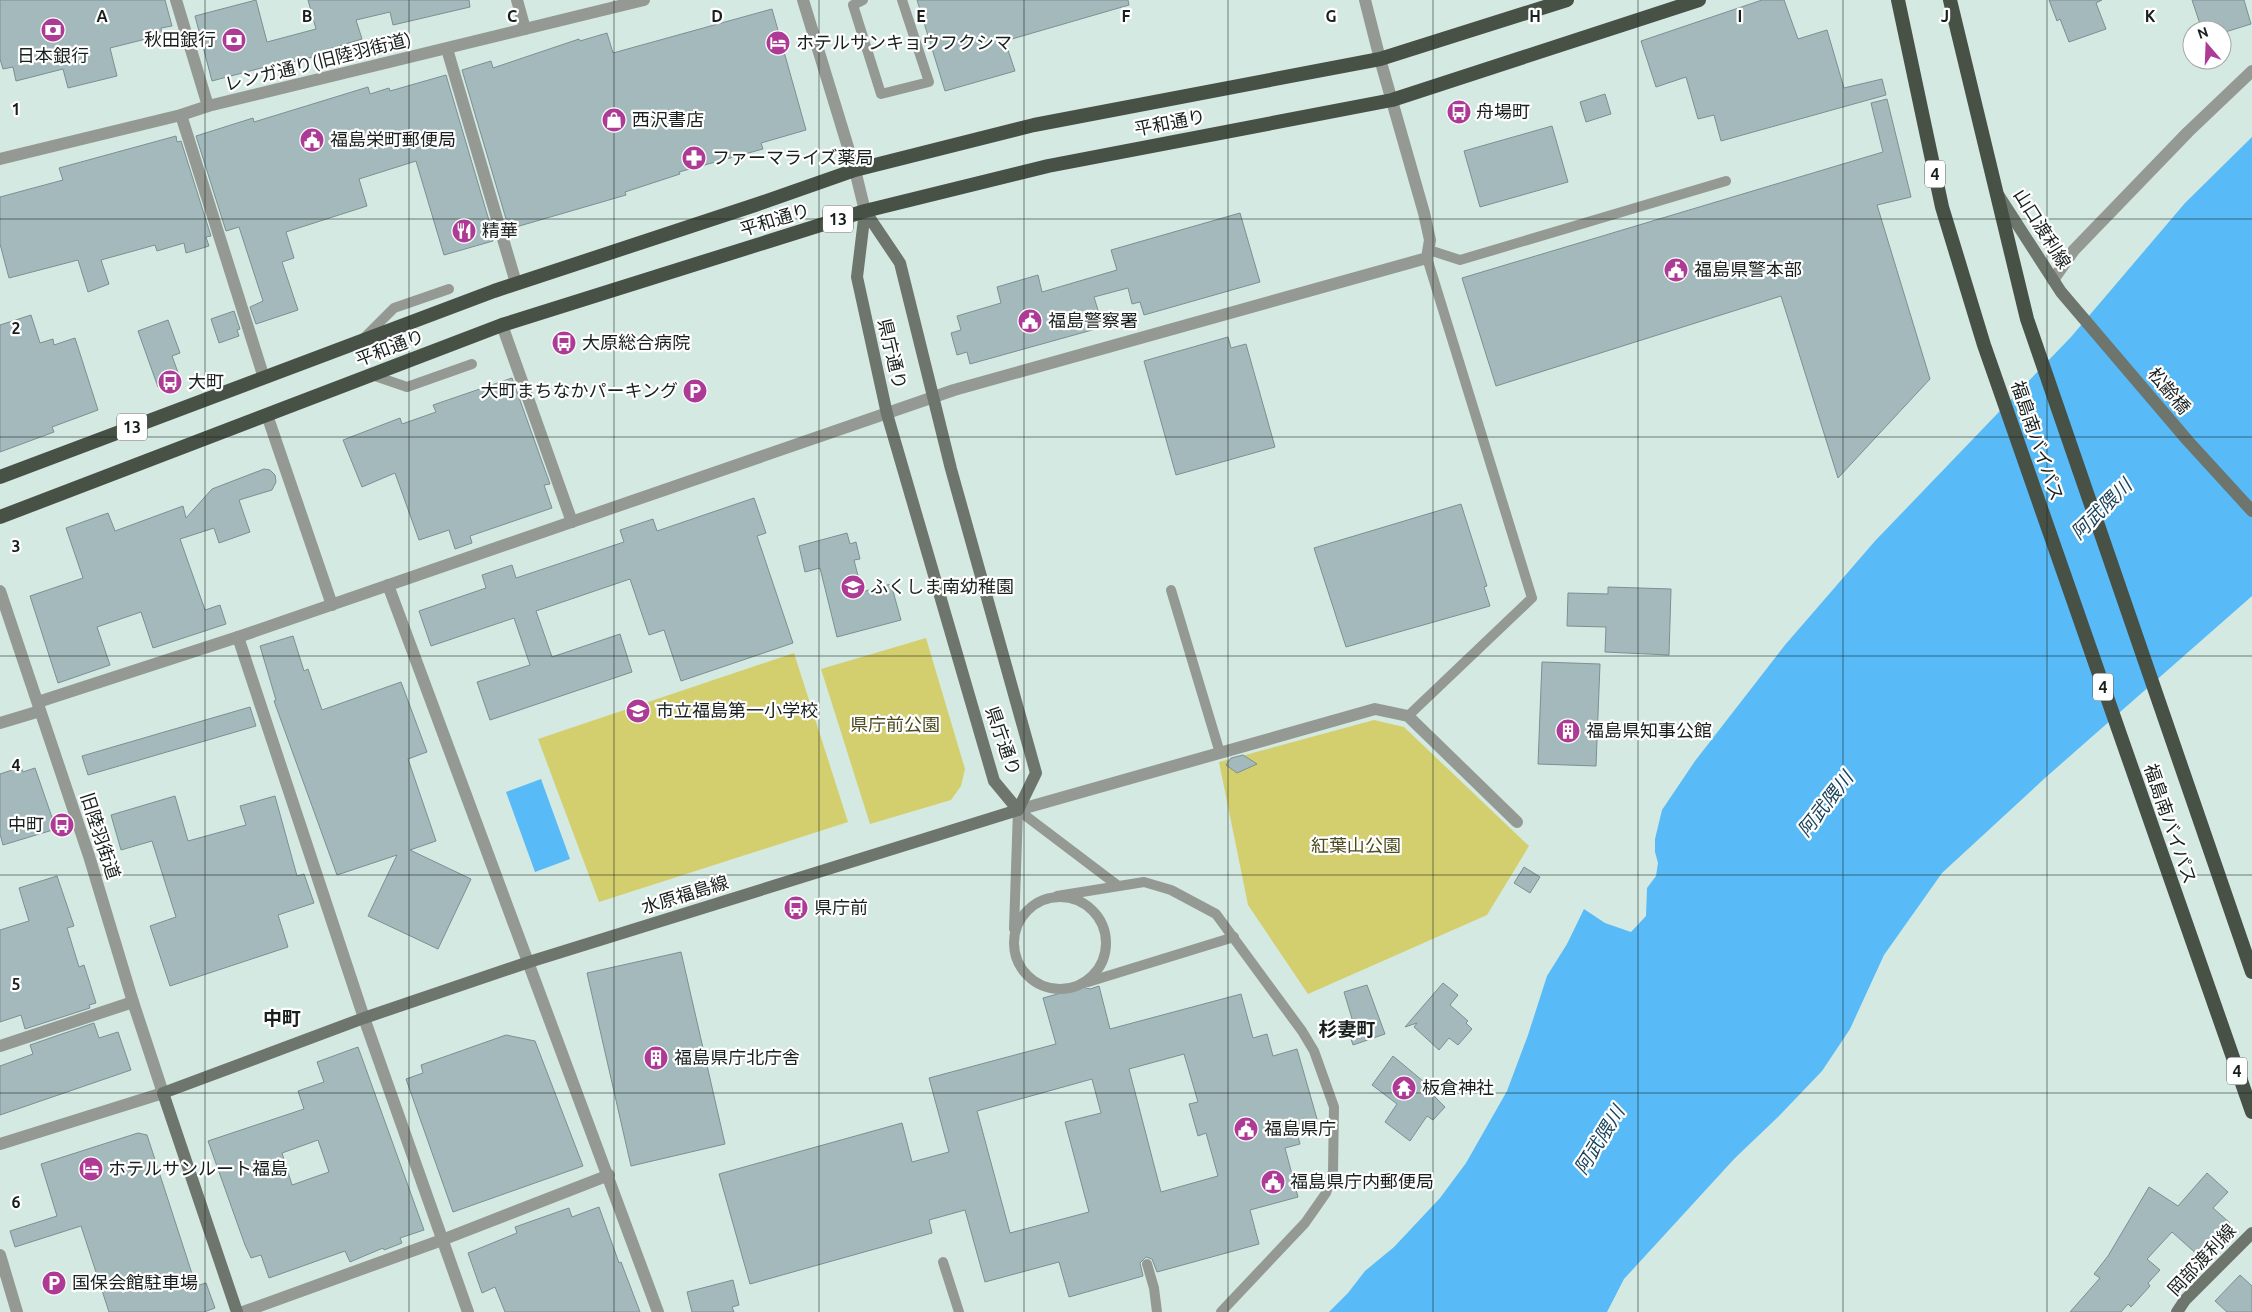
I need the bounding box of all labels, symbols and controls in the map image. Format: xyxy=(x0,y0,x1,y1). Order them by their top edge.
text: A xyxy=(96,7,108,25)
text: B xyxy=(302,7,312,25)
text: C xyxy=(507,7,517,25)
text: D xyxy=(711,7,723,25)
text: E xyxy=(916,7,926,25)
text: F xyxy=(1122,7,1131,25)
text: G xyxy=(1325,7,1337,25)
text: H xyxy=(1529,7,1541,25)
text: I xyxy=(1738,7,1742,25)
text: J xyxy=(1941,7,1949,25)
text: K xyxy=(2145,7,2156,25)
bank icon: 日本銀行 xyxy=(40,17,66,43)
north arrow xyxy=(2182,20,2232,70)
text: N xyxy=(2195,23,2210,42)
bank icon: 秋田銀行 xyxy=(221,27,247,53)
street label: レンガ通り(旧陸羽街道) xyxy=(223,28,413,95)
place label: 秋田銀行 xyxy=(144,29,216,49)
hotel icon: ホテルサンキョウフクシマ xyxy=(765,30,791,56)
place label: ホテルサンキョウフクシマ xyxy=(796,32,1012,52)
place label: 日本銀行 xyxy=(17,45,89,65)
bus stop icon: 舟場町 xyxy=(1446,99,1472,125)
text: 1 xyxy=(11,100,21,118)
place label: 舟場町 xyxy=(1476,101,1530,121)
street label: 平和通り xyxy=(1133,105,1207,139)
shop icon: 西沢書店 xyxy=(601,107,627,133)
place label: 西沢書店 xyxy=(632,109,704,129)
public building icon: 福島栄町郵便局 xyxy=(299,127,325,153)
place label: 福島栄町郵便局 xyxy=(330,129,456,149)
pharmacy icon: ファーマライズ薬局 xyxy=(681,145,707,171)
place label: ファーマライズ薬局 xyxy=(712,147,873,167)
road number: 4 xyxy=(1925,160,1945,188)
street label: 山口渡利線 xyxy=(2011,185,2075,272)
street label: 平和通り xyxy=(737,199,812,239)
road number: 13 xyxy=(823,205,853,232)
restaurant icon: 精華 xyxy=(451,218,477,244)
place label: 精華 xyxy=(482,220,518,240)
public building icon: 福島県警本部 xyxy=(1663,257,1689,283)
place label: 福島県警本部 xyxy=(1694,259,1802,279)
public building icon: 福島警察署 xyxy=(1017,308,1043,334)
place label: 福島警察署 xyxy=(1048,310,1138,330)
street label: 県庁通り xyxy=(875,316,911,391)
text: 2 xyxy=(11,319,21,337)
street label: 平和通り xyxy=(352,325,427,369)
bus stop icon: 大原総合病院 xyxy=(551,330,577,356)
place label: 大原総合病院 xyxy=(582,332,690,352)
street label: 松齢橋 xyxy=(2145,363,2195,417)
bus stop icon: 大町 xyxy=(157,369,183,395)
place label: 大町 xyxy=(188,371,224,391)
parking icon: 大町まちなかパーキング xyxy=(682,378,708,404)
street label: 福島南バイパス xyxy=(2008,378,2068,503)
place label: 大町まちなかパーキング xyxy=(481,380,678,400)
road number: 13 xyxy=(117,414,147,441)
water label: 阿武隈川 xyxy=(2066,473,2137,544)
text: 3 xyxy=(11,537,21,555)
school or university icon: ふくしま南幼稚園 xyxy=(840,574,866,600)
place label: ふくしま南幼稚園 xyxy=(870,576,1014,596)
road number: 4 xyxy=(2093,674,2113,700)
school or university icon: 市立福島第一小学校 xyxy=(625,698,651,724)
place label: 市立福島第一小学校 xyxy=(656,700,818,720)
street label: 県庁通り xyxy=(983,703,1025,778)
park label: 県庁前公園 xyxy=(850,714,940,734)
building icon: 福島県知事公館 xyxy=(1555,718,1581,744)
place label: 福島県知事公館 xyxy=(1586,720,1712,740)
text: 4 xyxy=(11,756,21,774)
street label: 福島南バイパス xyxy=(2141,761,2201,886)
water label: 阿武隈川 xyxy=(1793,766,1858,841)
street label: 旧陸羽街道 xyxy=(78,790,124,882)
bus stop icon: 中町 xyxy=(49,812,75,838)
place label: 中町 xyxy=(8,814,44,834)
park label: 紅葉山公園 xyxy=(1311,835,1401,855)
street label: 水原福島線 xyxy=(639,871,731,917)
bus stop icon: 県庁前 xyxy=(783,895,809,921)
place label: 県庁前 xyxy=(814,897,868,917)
text: 5 xyxy=(11,975,21,993)
district label: 中町 xyxy=(263,1007,301,1029)
district label: 杉妻町 xyxy=(1318,1018,1376,1040)
building icon: 福島県庁北庁舎 xyxy=(643,1045,669,1071)
place label: 福島県庁北庁舎 xyxy=(674,1047,800,1067)
road number: 4 xyxy=(2227,1058,2247,1084)
temple icon: 板倉神社 xyxy=(1391,1075,1417,1101)
place label: 板倉神社 xyxy=(1422,1077,1494,1097)
water label: 阿武隈川 xyxy=(1570,1100,1630,1178)
public building icon: 福島県庁 xyxy=(1233,1116,1259,1142)
place label: 福島県庁 xyxy=(1264,1118,1336,1138)
hotel icon: ホテルサンルート福島 xyxy=(78,1156,104,1182)
place label: ホテルサンルート福島 xyxy=(108,1158,288,1178)
public building icon: 福島県庁内郵便局 xyxy=(1260,1169,1286,1195)
place label: 福島県庁内郵便局 xyxy=(1290,1171,1434,1191)
text: 6 xyxy=(11,1193,21,1211)
street label: 岡部渡利線 xyxy=(2163,1220,2239,1299)
parking icon: 国保会館駐車場 xyxy=(41,1270,67,1296)
place label: 国保会館駐車場 xyxy=(72,1272,198,1292)

